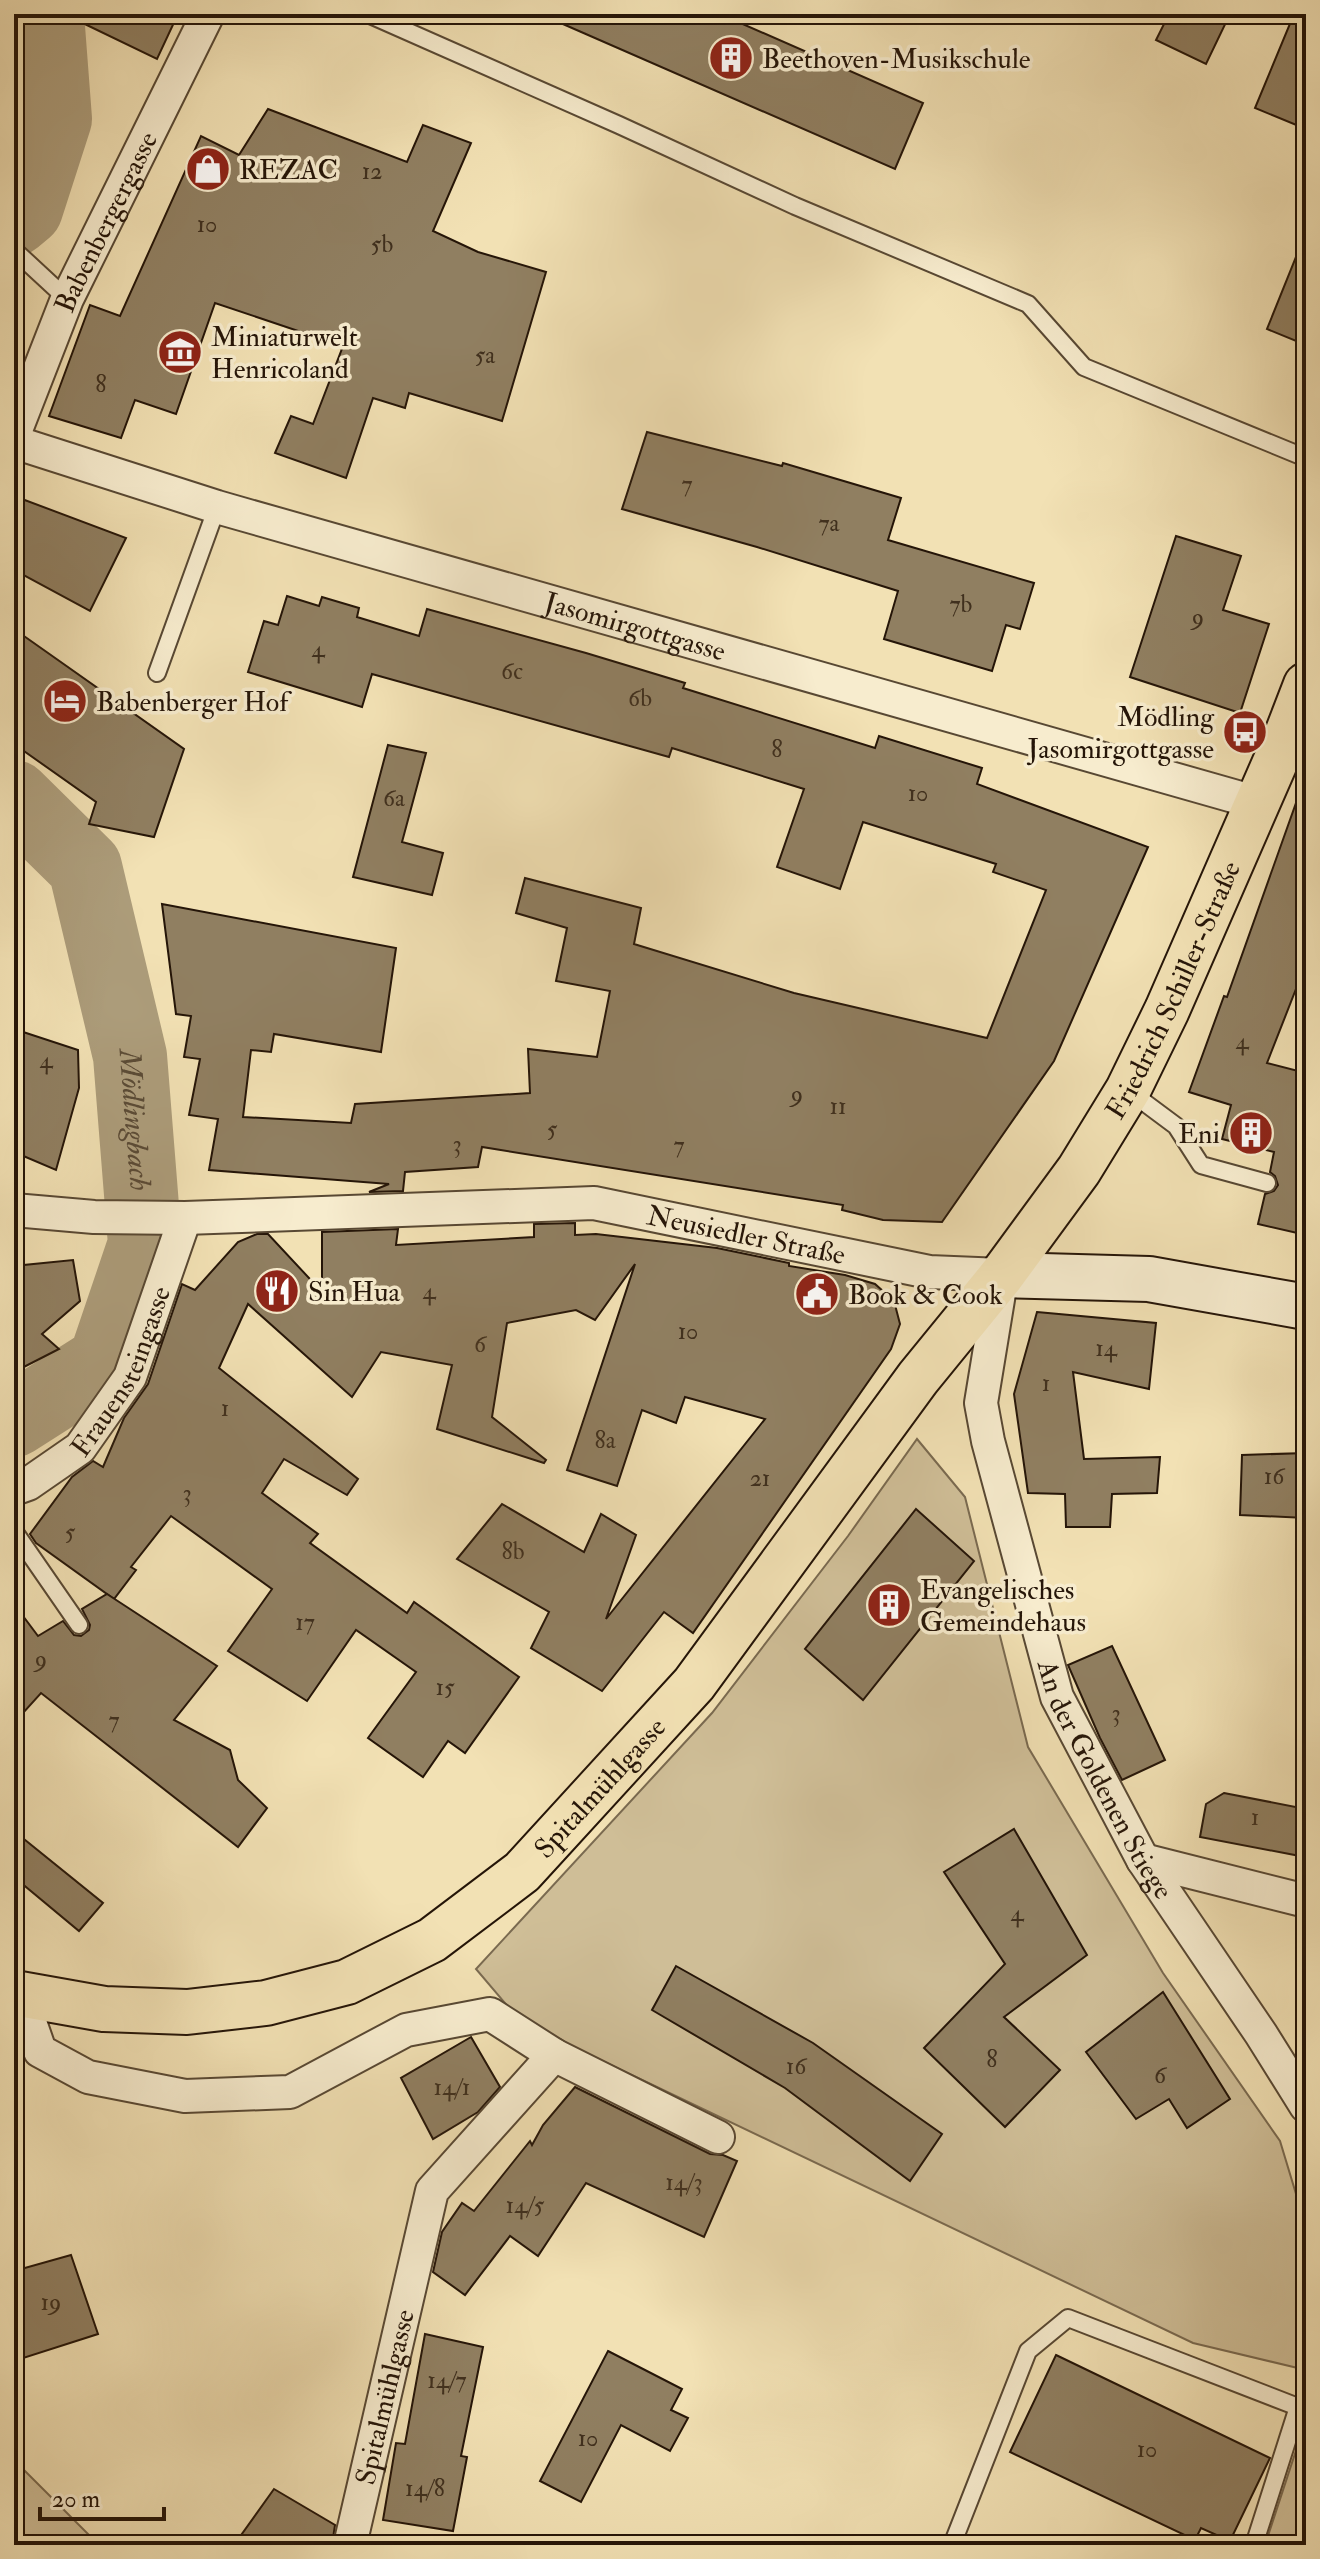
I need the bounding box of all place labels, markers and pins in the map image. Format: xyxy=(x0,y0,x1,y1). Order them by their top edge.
building icon: Beethoven-Musikschule xyxy=(707,34,755,82)
place label: Beethoven-Musikschule xyxy=(762,42,1031,77)
shop icon: REZAC xyxy=(184,145,232,193)
place label: REZAC xyxy=(239,153,338,188)
place label: Miniaturwelt Henricoland xyxy=(211,320,358,387)
museum icon: Miniaturwelt Henricoland xyxy=(156,328,204,376)
hotel icon: Babenberger Hof xyxy=(41,677,89,725)
place label: Babenberger Hof xyxy=(96,685,292,720)
place label: Mödling Jasomirgottgasse xyxy=(1027,700,1215,767)
bus stop icon: Mödling Jasomirgottgasse xyxy=(1221,708,1269,756)
building icon: Eni xyxy=(1227,1109,1275,1157)
place label: Eni xyxy=(1178,1117,1220,1152)
restaurant icon: Sin Hua xyxy=(253,1267,301,1315)
public building icon: Book & Cook xyxy=(793,1270,841,1318)
place label: Sin Hua xyxy=(308,1275,400,1310)
place label: Book & Cook xyxy=(848,1278,1003,1313)
place label: Evangelisches Gemeindehaus xyxy=(920,1573,1086,1640)
building icon: Evangelisches Gemeindehaus xyxy=(865,1581,913,1629)

